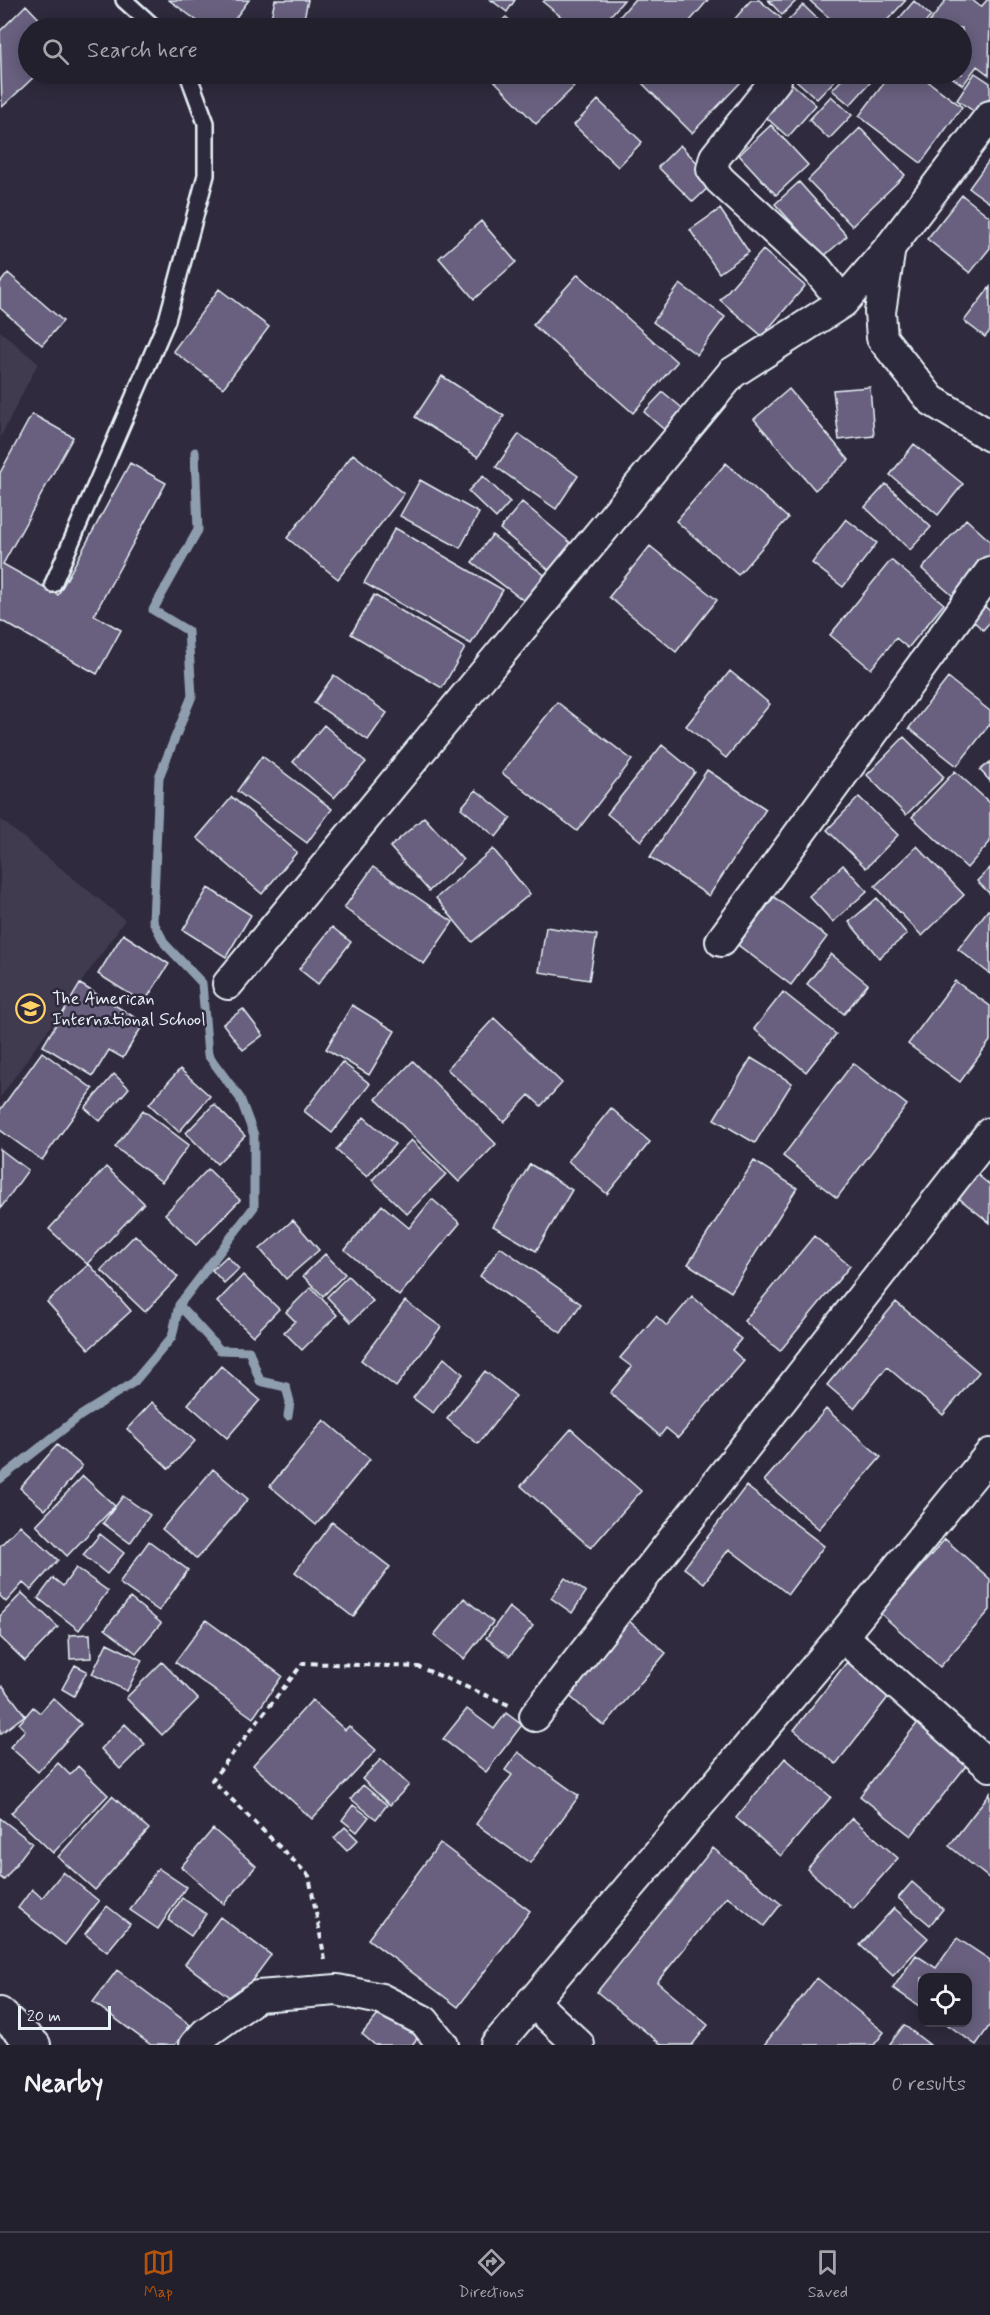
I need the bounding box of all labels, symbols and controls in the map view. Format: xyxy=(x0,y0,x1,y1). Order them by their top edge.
search box xyxy=(18,18,972,84)
icon: search xyxy=(39,35,72,68)
text: Search here xyxy=(87,37,198,65)
place label: The American International School xyxy=(52,987,206,1032)
school or university icon: The American International School xyxy=(15,993,47,1025)
map controls xyxy=(918,1973,972,2027)
button: locate xyxy=(918,1973,972,2027)
scale bar xyxy=(18,2003,111,2030)
text: 20 m xyxy=(27,2006,61,2027)
text: Nearby xyxy=(24,2067,103,2101)
text: 0 results xyxy=(892,2071,966,2098)
tab: Map xyxy=(142,2246,175,2303)
tab: Directions xyxy=(458,2246,524,2303)
tab: Saved xyxy=(808,2246,848,2303)

